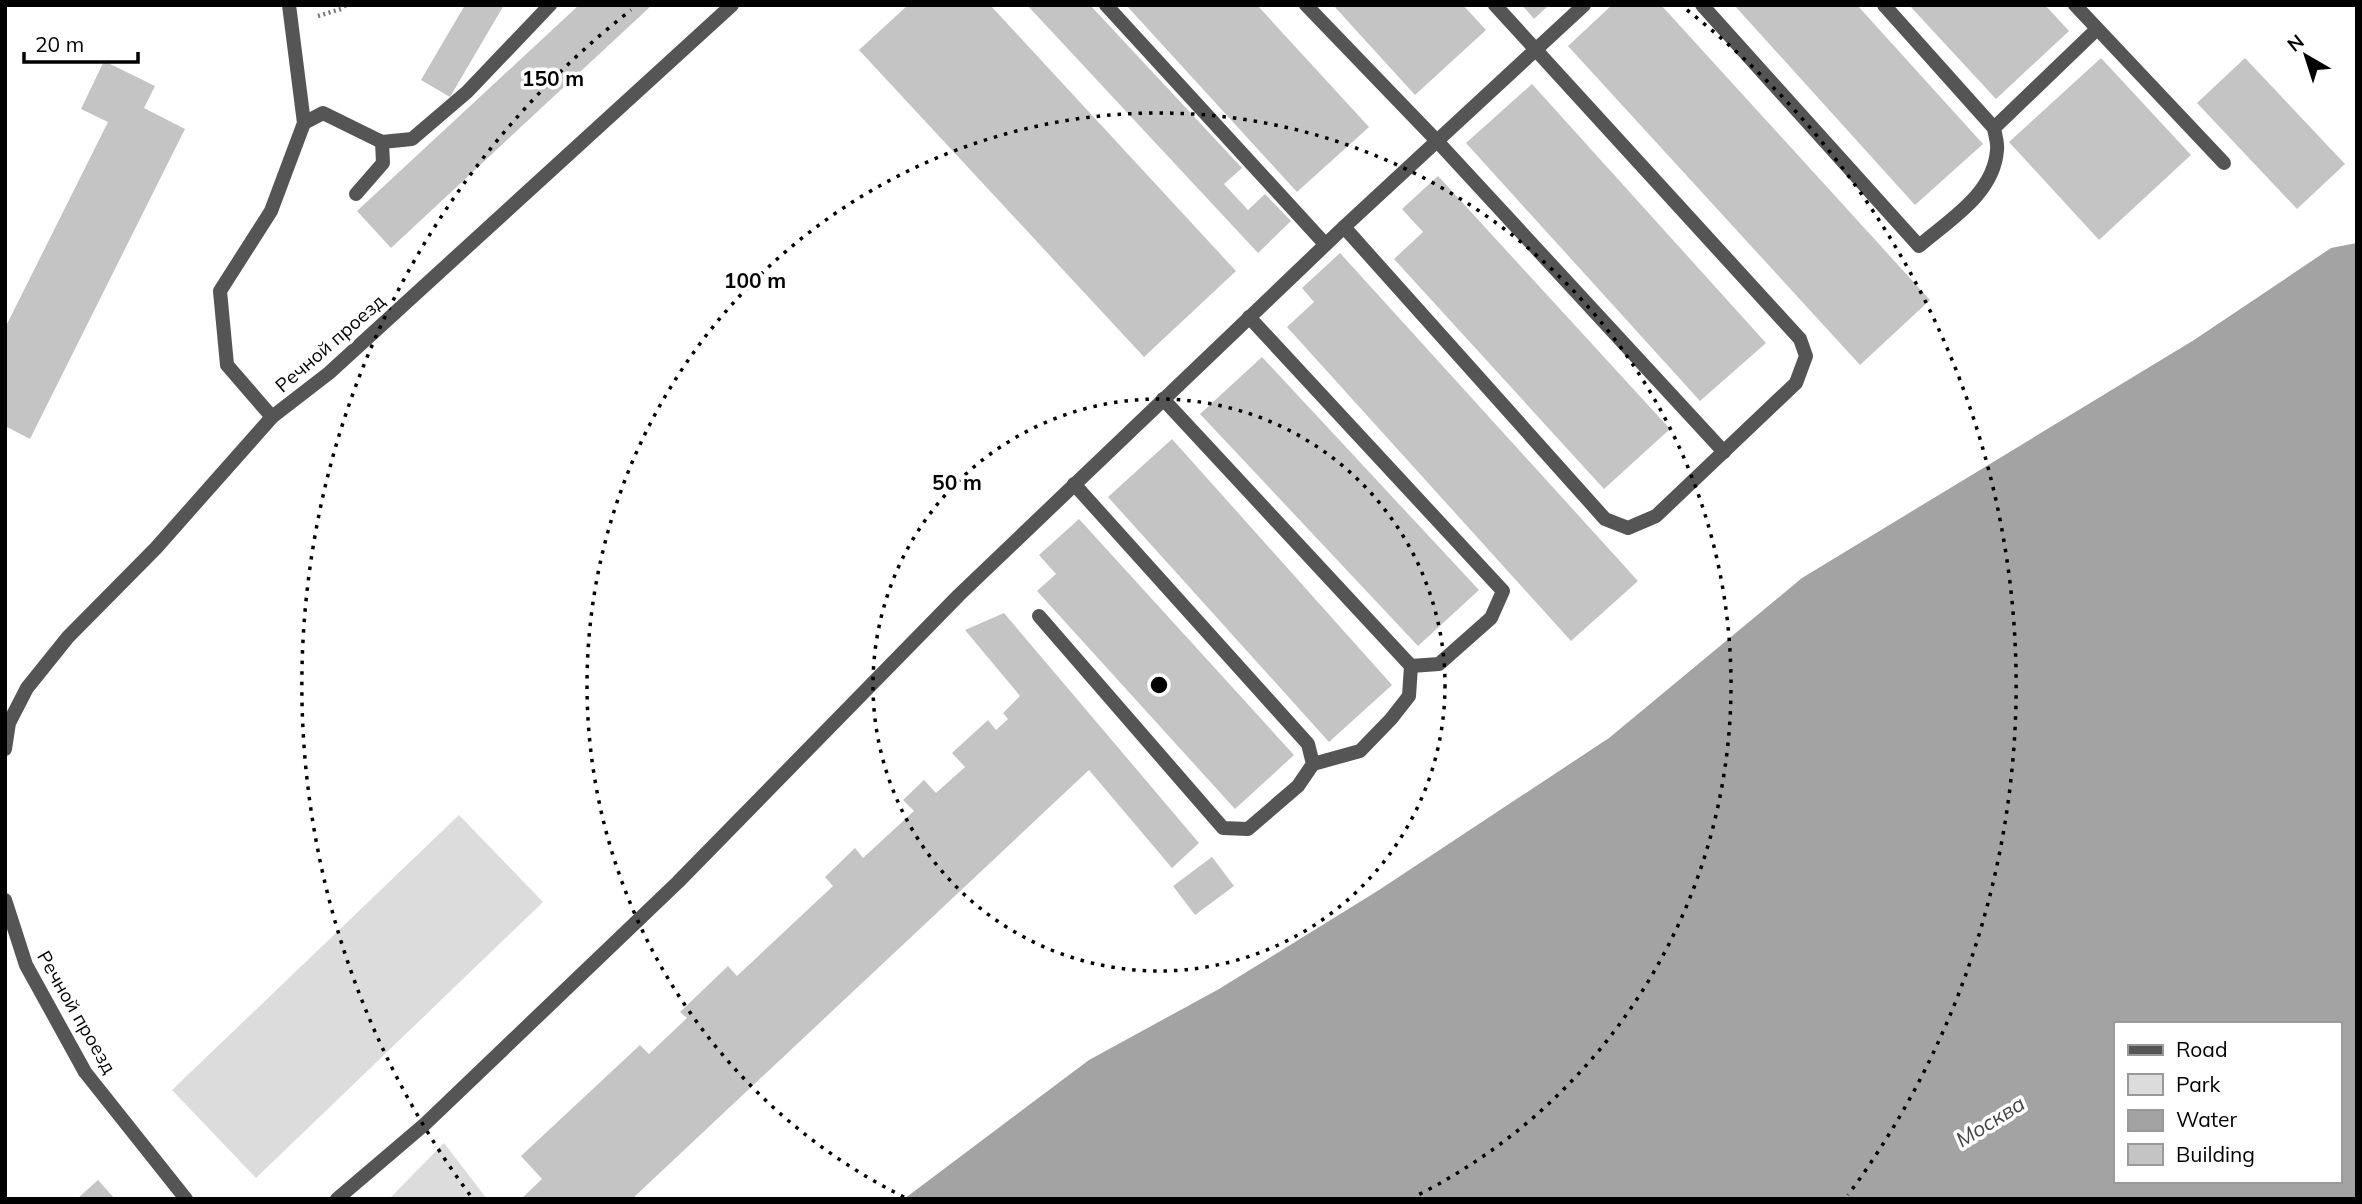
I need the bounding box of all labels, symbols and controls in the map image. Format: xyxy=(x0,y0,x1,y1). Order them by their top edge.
scale bar xyxy=(24,21,138,65)
north arrow xyxy=(2271,21,2341,91)
text: N xyxy=(2282,29,2308,57)
text: 20 m xyxy=(35,31,84,57)
text: 150 m xyxy=(522,65,584,91)
text: 100 m xyxy=(724,267,786,293)
street label: Речной проезд xyxy=(270,288,390,397)
text: 50 m xyxy=(932,469,982,495)
centre of rings xyxy=(1147,673,1171,697)
street label: Речной проезд xyxy=(32,946,122,1078)
legend xyxy=(2114,1022,2341,1183)
text: Road xyxy=(2176,1036,2227,1062)
text: Park xyxy=(2176,1071,2220,1097)
water label: Москва xyxy=(1951,1090,2030,1152)
text: Water xyxy=(2176,1106,2237,1132)
text: Building xyxy=(2176,1141,2255,1167)

